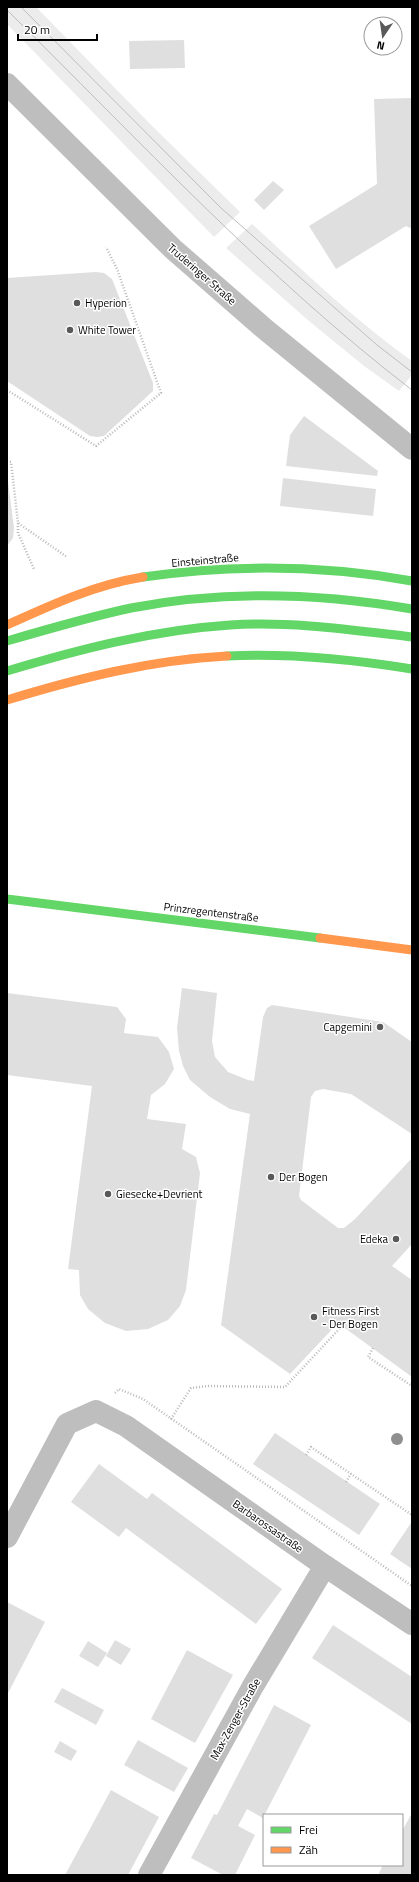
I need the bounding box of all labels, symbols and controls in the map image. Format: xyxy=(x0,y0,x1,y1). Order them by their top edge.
scale bar xyxy=(18,16,97,42)
north arrow xyxy=(363,16,403,56)
text: 20 m xyxy=(24,20,50,39)
text: N xyxy=(375,37,386,54)
street label: Truderinger Straße xyxy=(164,240,240,309)
place label: Hyperion xyxy=(85,295,127,311)
marker: Hyperion xyxy=(72,298,82,308)
place label: White Tower xyxy=(78,322,136,338)
marker: White Tower xyxy=(65,325,75,335)
street label: Einsteinstraße xyxy=(171,549,240,571)
street label: Prinzregentenstraße xyxy=(163,898,260,926)
place label: Capgemini xyxy=(324,1019,372,1035)
marker: Capgemini xyxy=(375,1022,385,1032)
place label: Der Bogen xyxy=(279,1169,328,1185)
marker: Der Bogen xyxy=(266,1172,276,1182)
place label: Giesecke+Devrient xyxy=(116,1186,203,1202)
marker: Giesecke+Devrient xyxy=(103,1189,113,1199)
place label: Edeka xyxy=(360,1231,388,1247)
marker: Edeka xyxy=(391,1234,401,1244)
place label: Fitness First - Der Bogen xyxy=(322,1303,379,1332)
marker: Fitness First - Der Bogen xyxy=(309,1312,319,1322)
street label: Barbarossastraße xyxy=(229,1496,307,1557)
street label: Max-Zenger-Straße xyxy=(206,1675,264,1763)
legend xyxy=(263,1814,403,1866)
text: Frei xyxy=(299,1820,318,1839)
text: Zäh xyxy=(299,1840,318,1859)

